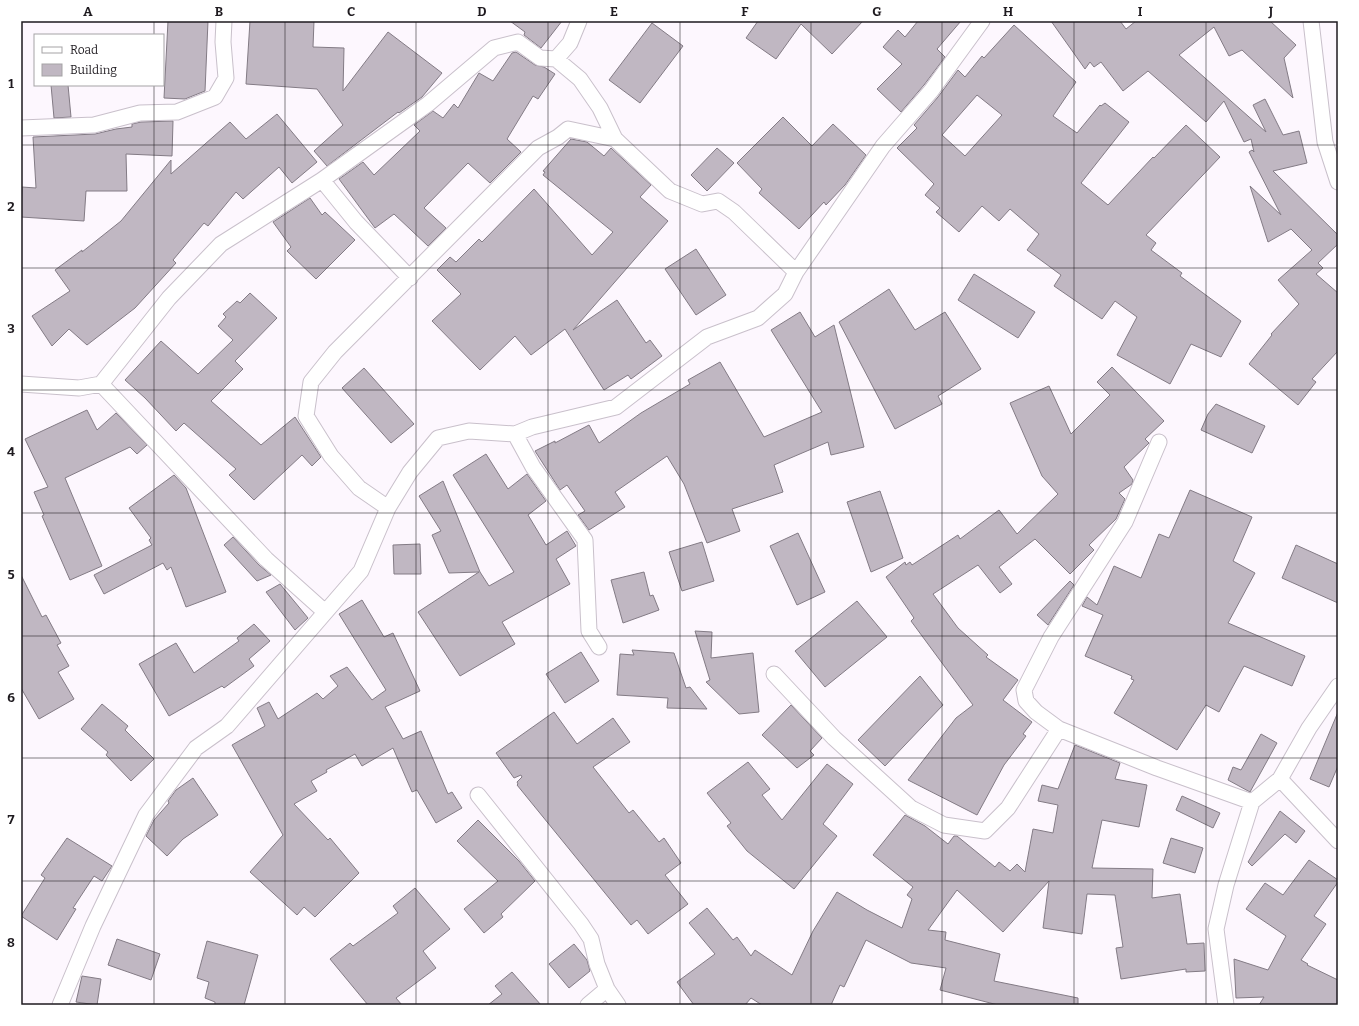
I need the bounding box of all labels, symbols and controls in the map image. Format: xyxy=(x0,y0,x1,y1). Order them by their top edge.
text: A xyxy=(83,4,93,19)
text: B xyxy=(215,4,223,19)
text: C xyxy=(347,4,355,19)
text: D xyxy=(477,4,487,19)
text: E xyxy=(610,4,618,19)
text: F xyxy=(741,4,749,19)
text: G xyxy=(872,4,882,19)
text: H xyxy=(1003,4,1013,19)
text: I xyxy=(1138,4,1143,19)
text: J xyxy=(1268,4,1274,19)
legend xyxy=(34,34,164,86)
text: Road xyxy=(70,43,98,57)
text: Building xyxy=(70,63,117,77)
text: 1 xyxy=(8,76,14,91)
text: 2 xyxy=(7,199,15,214)
text: 3 xyxy=(7,321,15,336)
text: 4 xyxy=(7,444,15,459)
text: 5 xyxy=(7,567,15,582)
text: 6 xyxy=(7,690,15,705)
text: 7 xyxy=(8,812,15,827)
text: 8 xyxy=(7,935,15,950)

